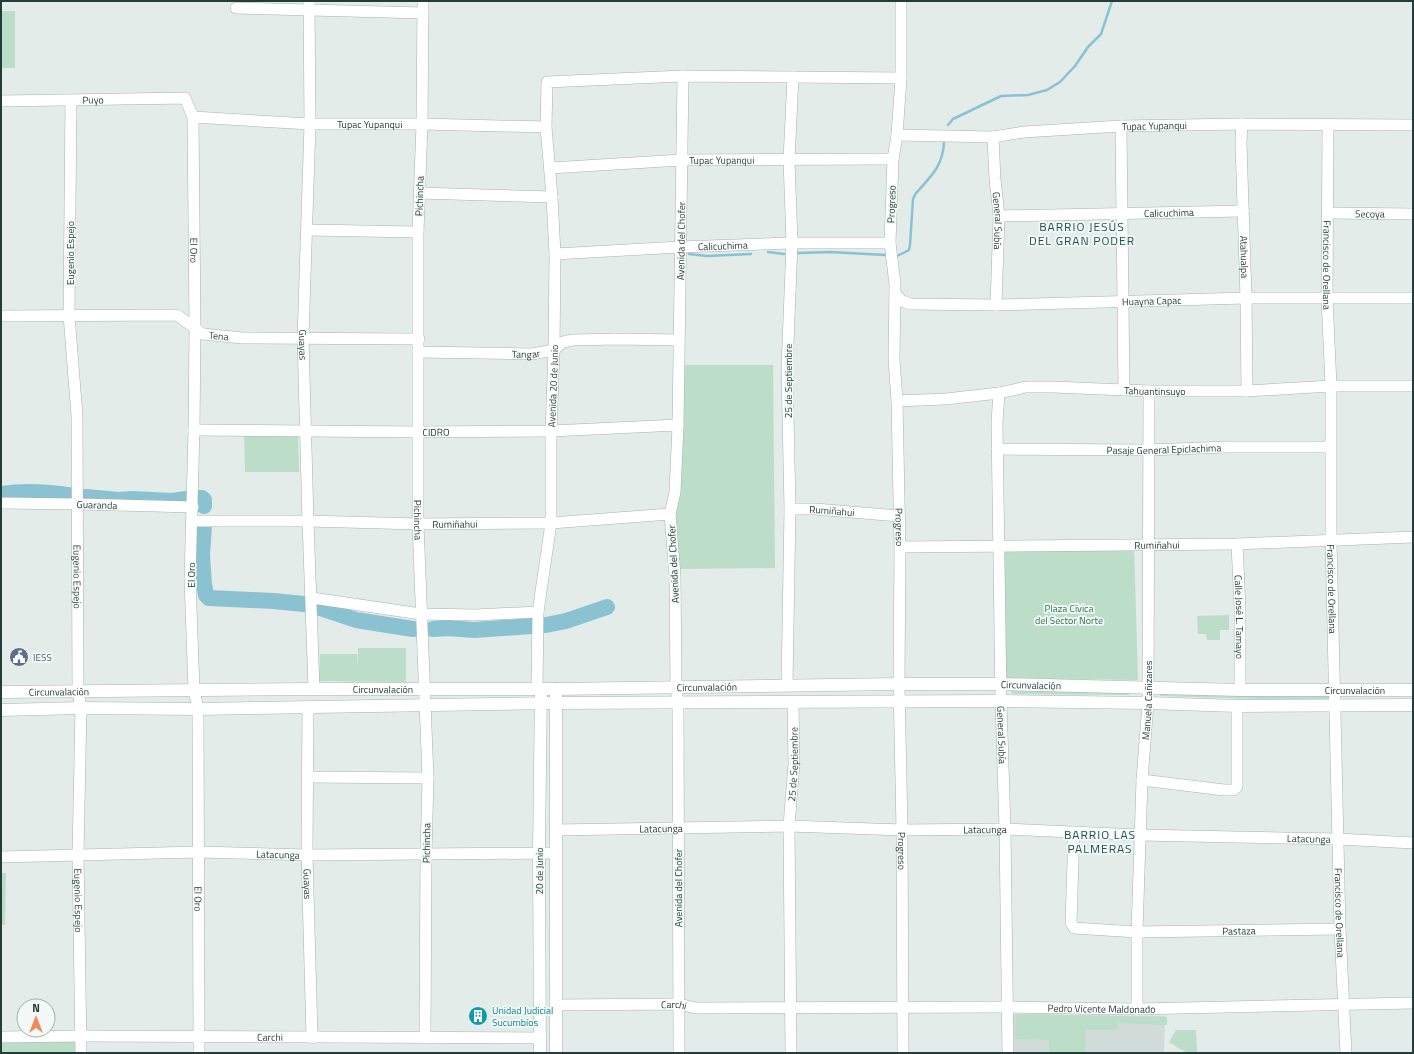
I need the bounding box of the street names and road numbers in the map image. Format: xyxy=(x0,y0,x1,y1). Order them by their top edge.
street label: Puyo xyxy=(82,92,104,108)
street label: Tupac Yupanqui xyxy=(337,117,402,132)
street label: Tupac Yupanqui xyxy=(1122,118,1187,134)
street label: Tupac Yupanqui xyxy=(689,153,754,168)
street label: Pichincha xyxy=(411,176,428,216)
street label: Progreso xyxy=(883,185,900,223)
street label: General Subía xyxy=(988,191,1006,250)
street label: Avenida del Chofer xyxy=(673,201,689,280)
street label: Calicuchima xyxy=(1144,205,1194,221)
street label: Secoya xyxy=(1355,206,1385,222)
street label: Francisco de Orellana xyxy=(1319,220,1335,310)
street label: Eugenio Espejo xyxy=(63,221,78,285)
street label: Atahualpa xyxy=(1236,235,1252,278)
street label: El Oro xyxy=(186,238,201,263)
street label: Calicuchima xyxy=(698,238,748,254)
street label: Huayna Capac xyxy=(1122,293,1182,309)
street label: Tena xyxy=(208,328,229,345)
street label: Guayas xyxy=(295,329,311,361)
street label: 25 de Septiembre xyxy=(781,344,796,418)
street label: Avenida 20 de Junio xyxy=(544,345,562,428)
street label: Tangar xyxy=(512,346,542,362)
street label: Tahuantinsuyo xyxy=(1124,383,1186,399)
street label: CIDRO xyxy=(422,425,450,440)
street label: Pasaje General Epiclachima xyxy=(1107,440,1222,458)
street label: Guaranda xyxy=(76,497,117,513)
street label: Pichincha xyxy=(410,500,426,540)
street label: Rumiñahui xyxy=(809,502,855,520)
street label: Progreso xyxy=(891,508,907,546)
street label: Rumiñahui xyxy=(432,517,478,532)
street label: Avenida del Chofer xyxy=(664,524,683,603)
street label: Rumiñahui xyxy=(1134,538,1180,553)
street label: Francisco de Orellana xyxy=(1323,544,1340,634)
street label: Eugenio Espejo xyxy=(69,545,85,609)
street label: El Oro xyxy=(184,562,199,588)
street label: Calle José L. Tamayo xyxy=(1230,574,1247,659)
street label: Manuela Cañizares xyxy=(1138,660,1156,741)
street label: Circunvalación xyxy=(1001,677,1061,694)
street label: Circunvalación xyxy=(677,679,737,695)
street label: Circunvalación xyxy=(353,682,413,697)
street label: Circunvalación xyxy=(1325,683,1385,698)
street label: Circunvalación xyxy=(29,684,89,700)
street label: General Subía xyxy=(993,706,1010,764)
street label: 25 de Septiembre xyxy=(784,727,802,802)
street label: Latacunga xyxy=(639,821,683,837)
street label: Latacunga xyxy=(963,822,1007,837)
street label: Pichincha xyxy=(419,823,434,863)
street label: Latacunga xyxy=(1287,831,1331,847)
street label: Progreso xyxy=(894,832,909,870)
street label: Latacunga xyxy=(256,847,300,863)
street label: 20 de Junio xyxy=(532,848,547,894)
street label: Avenida del Chofer xyxy=(671,848,686,927)
street label: Eugenio Espejo xyxy=(70,868,86,933)
street label: Guayas xyxy=(299,868,315,900)
street label: Francisco de Orellana xyxy=(1331,868,1348,958)
street label: El Oro xyxy=(191,886,206,911)
street label: Pastaza xyxy=(1222,923,1256,939)
street label: Carchi xyxy=(661,997,688,1014)
street label: Pedro Vicente Maldonado xyxy=(1047,1001,1156,1017)
street label: Carchi xyxy=(257,1030,283,1045)

